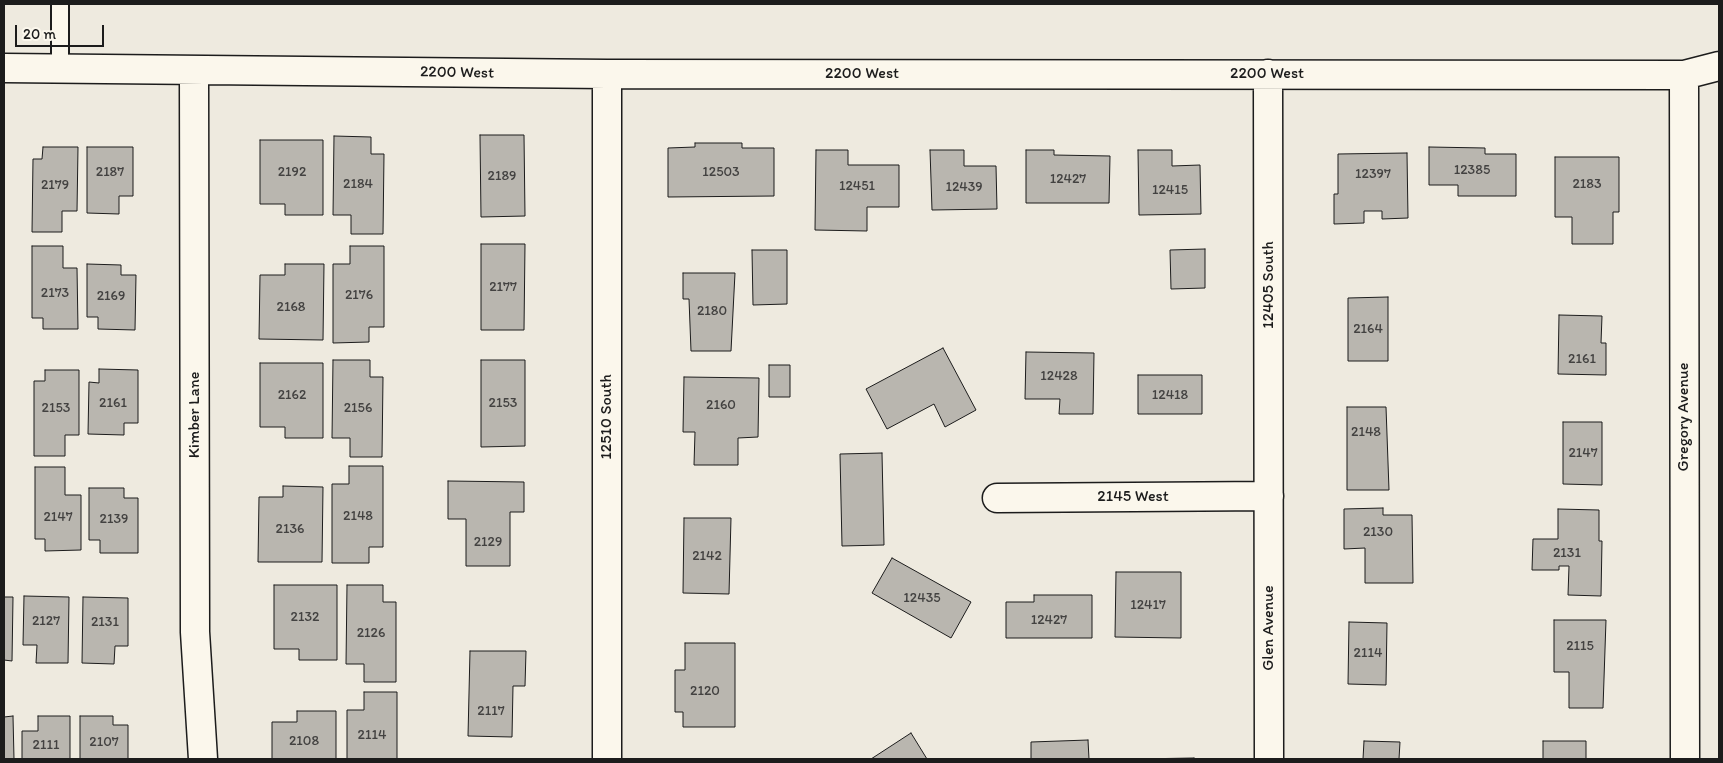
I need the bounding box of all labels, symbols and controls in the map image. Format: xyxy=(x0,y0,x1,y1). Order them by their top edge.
scale bar xyxy=(18,15,106,47)
text: 20 m xyxy=(23,25,56,43)
street label: 2200 West xyxy=(420,63,494,83)
street label: 2200 West xyxy=(825,64,899,84)
street label: 2200 West xyxy=(1230,64,1304,84)
house number: 12385 xyxy=(1454,162,1490,178)
house number: 2187 xyxy=(96,164,124,180)
house number: 2192 xyxy=(278,164,306,180)
house number: 12503 xyxy=(702,164,740,180)
house number: 12397 xyxy=(1355,166,1391,182)
house number: 2189 xyxy=(488,168,516,184)
house number: 12427 xyxy=(1050,171,1086,187)
house number: 2184 xyxy=(343,176,373,192)
house number: 2183 xyxy=(1572,176,1602,192)
house number: 2179 xyxy=(41,177,69,193)
house number: 12451 xyxy=(839,178,875,194)
house number: 12439 xyxy=(945,179,983,195)
house number: 12415 xyxy=(1152,182,1188,198)
street label: 12405 South xyxy=(1259,241,1279,329)
house number: 2177 xyxy=(489,279,517,295)
house number: 2173 xyxy=(41,285,69,301)
house number: 2176 xyxy=(345,287,373,303)
house number: 2169 xyxy=(97,288,125,304)
house number: 2168 xyxy=(277,299,305,315)
house number: 2180 xyxy=(697,303,727,319)
house number: 2164 xyxy=(1353,321,1383,337)
house number: 2161 xyxy=(1568,351,1596,367)
street label: Gregory Avenue xyxy=(1674,363,1694,471)
house number: 12428 xyxy=(1040,368,1078,384)
street label: Kimber Lane xyxy=(185,372,205,458)
street label: 12510 South xyxy=(597,374,617,460)
house number: 2162 xyxy=(278,387,306,403)
house number: 12418 xyxy=(1152,387,1188,403)
house number: 2161 xyxy=(99,395,127,411)
house number: 2153 xyxy=(489,395,517,411)
house number: 2160 xyxy=(706,397,736,413)
house number: 2153 xyxy=(42,400,70,416)
house number: 2156 xyxy=(344,400,372,416)
house number: 2148 xyxy=(1351,424,1381,440)
house number: 2147 xyxy=(1568,445,1598,461)
street label: 2145 West xyxy=(1097,487,1169,507)
house number: 2148 xyxy=(343,508,373,524)
house number: 2147 xyxy=(43,509,73,525)
house number: 2139 xyxy=(100,511,128,527)
house number: 2136 xyxy=(276,521,304,537)
house number: 2130 xyxy=(1363,524,1393,540)
house number: 2129 xyxy=(474,534,502,550)
house number: 2131 xyxy=(1553,545,1581,561)
house number: 2142 xyxy=(692,548,722,564)
street label: Glen Avenue xyxy=(1259,585,1279,671)
house number: 12435 xyxy=(903,590,941,606)
house number: 12417 xyxy=(1130,597,1166,613)
house number: 2132 xyxy=(291,609,319,625)
house number: 12427 xyxy=(1031,612,1067,628)
house number: 2127 xyxy=(32,613,60,629)
house number: 2131 xyxy=(91,614,119,630)
house number: 2126 xyxy=(357,625,385,641)
house number: 2115 xyxy=(1566,638,1594,654)
house number: 2114 xyxy=(1354,645,1382,661)
house number: 2120 xyxy=(690,683,720,699)
house number: 2117 xyxy=(477,703,505,719)
house number: 2114 xyxy=(358,727,386,743)
house number: 2108 xyxy=(289,733,319,749)
house number: 2107 xyxy=(89,734,119,750)
house number: 2111 xyxy=(33,737,59,753)

